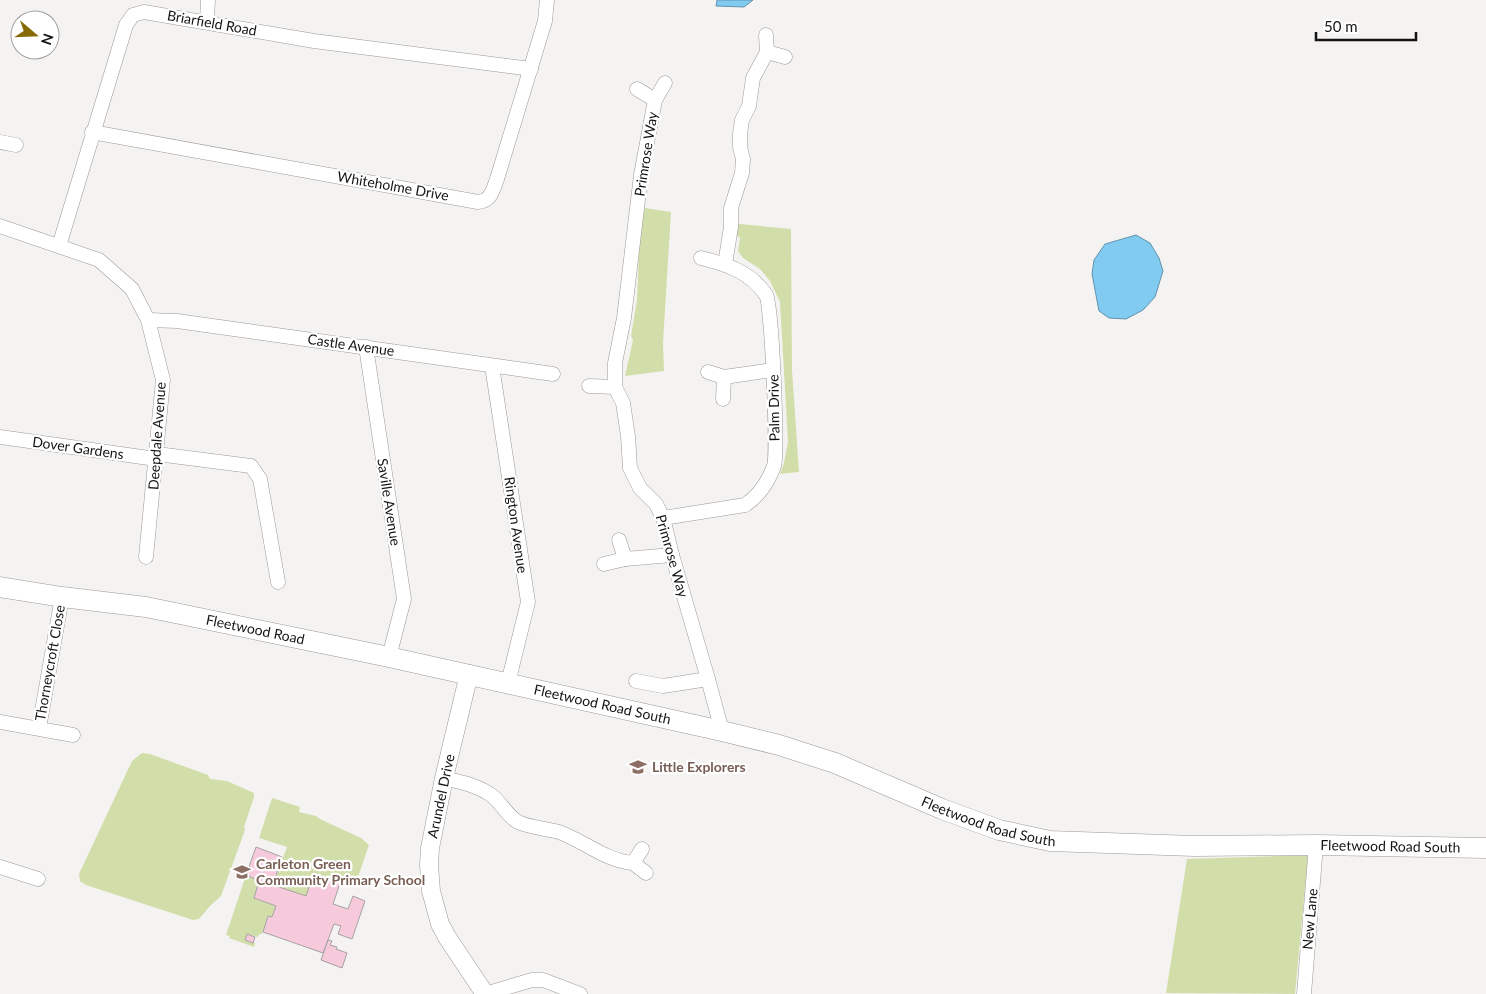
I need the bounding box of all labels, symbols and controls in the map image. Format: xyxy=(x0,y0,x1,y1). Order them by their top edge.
street label: Briarfield Road xyxy=(166,6,258,39)
north arrow xyxy=(10,10,60,60)
scale bar xyxy=(1316,10,1416,42)
text: 50 m xyxy=(1324,17,1358,35)
text: N xyxy=(38,32,58,47)
street label: Primrose Way xyxy=(630,110,661,198)
street label: Whiteholme Drive xyxy=(336,167,450,204)
street label: Castle Avenue xyxy=(307,330,396,359)
street label: Palm Drive xyxy=(764,374,783,442)
street label: Deepdale Avenue xyxy=(144,381,169,490)
street label: Dover Gardens xyxy=(31,433,125,462)
street label: Saville Avenue xyxy=(374,457,405,547)
street label: Rington Avenue xyxy=(501,476,532,574)
street label: Primrose Way xyxy=(653,512,693,600)
street label: Thorneycroft Close xyxy=(31,604,68,722)
street label: Fleetwood Road xyxy=(205,611,306,647)
street label: Fleetwood Road South xyxy=(532,680,673,727)
street label: Arundel Drive xyxy=(423,752,458,840)
school or university icon: Little Explorers xyxy=(628,757,648,777)
place label: Little Explorers xyxy=(652,758,746,775)
street label: Fleetwood Road South xyxy=(919,792,1056,849)
street label: Fleetwood Road South xyxy=(1320,836,1461,856)
place label: Carleton Green Community Primary School xyxy=(256,855,425,888)
school or university icon: Carleton Green Community Primary School xyxy=(232,862,252,882)
street label: New Lane xyxy=(1298,888,1321,950)

